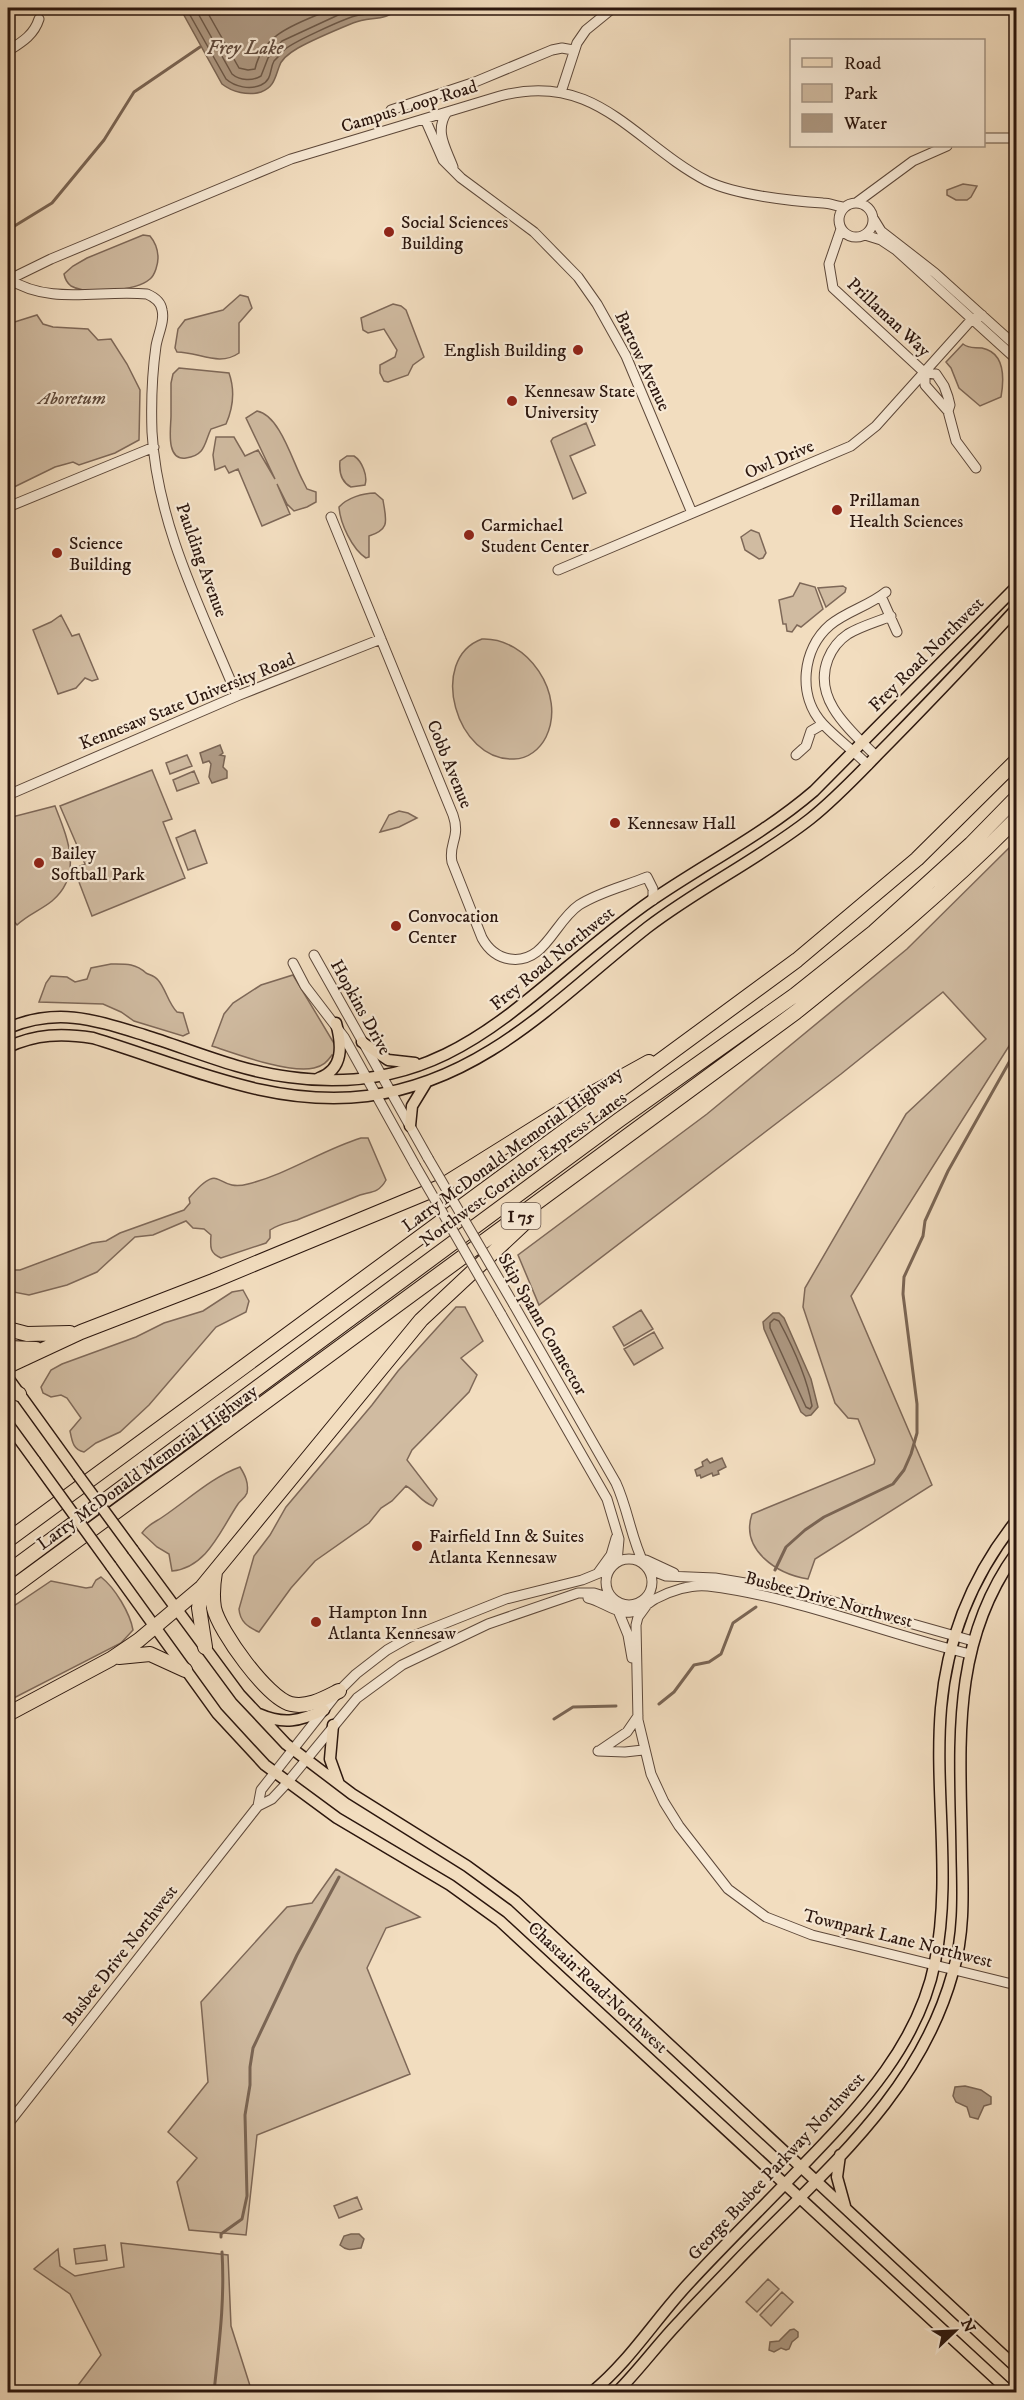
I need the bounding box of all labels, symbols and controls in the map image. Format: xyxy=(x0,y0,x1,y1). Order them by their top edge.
water label: Frey Lake xyxy=(207,36,285,61)
legend xyxy=(790,39,985,147)
text: Road xyxy=(844,53,881,75)
street label: Campus Loop Road xyxy=(338,76,480,138)
text: Park xyxy=(844,83,878,105)
text: Water xyxy=(843,113,887,135)
place label: Social Sciences Building xyxy=(401,212,508,255)
marker: Social Sciences Building xyxy=(382,225,396,239)
street label: Prillaman Way xyxy=(842,273,935,362)
street label: Bartow Avenue xyxy=(609,308,675,415)
place label: English Building xyxy=(444,340,566,362)
marker: English Building xyxy=(571,343,585,357)
place label: Kennesaw State University xyxy=(524,381,635,424)
park label: Aboretum xyxy=(36,388,106,410)
marker: Kennesaw State University xyxy=(505,394,519,408)
street label: Owl Drive xyxy=(741,435,817,484)
place label: Prillaman Health Sciences xyxy=(849,490,963,533)
street label: Paulding Avenue xyxy=(170,500,232,620)
marker: Prillaman Health Sciences xyxy=(830,503,844,517)
place label: Carmichael Student Center xyxy=(481,515,589,558)
marker: Carmichael Student Center xyxy=(462,528,476,542)
place label: Science Building xyxy=(69,533,131,576)
marker: Science Building xyxy=(50,546,64,560)
street label: Frey Road Northwest xyxy=(865,593,989,717)
street label: Kennesaw State University Road xyxy=(76,649,298,755)
street label: Cobb Avenue xyxy=(421,717,477,812)
place label: Kennesaw Hall xyxy=(627,813,736,835)
marker: Kennesaw Hall xyxy=(608,816,622,830)
place label: Bailey Softball Park xyxy=(51,843,145,886)
marker: Bailey Softball Park xyxy=(32,856,46,870)
street label: Frey Road Northwest xyxy=(486,902,619,1016)
place label: Convocation Center xyxy=(408,906,499,949)
marker: Convocation Center xyxy=(389,919,403,933)
street label: Hopkins Drive xyxy=(325,956,395,1059)
street label: Larry McDonald Memorial Highway xyxy=(398,1062,628,1237)
street label: Northwest Corridor Express Lanes xyxy=(416,1087,631,1252)
road number: I 75 xyxy=(502,1203,540,1229)
street label: Skip Spann Connector xyxy=(492,1249,592,1400)
street label: Larry McDonald Memorial Highway xyxy=(33,1380,263,1555)
place label: Fairfield Inn & Suites Atlanta Kennesaw xyxy=(429,1526,584,1569)
marker: Fairfield Inn & Suites Atlanta Kennesaw xyxy=(410,1539,424,1553)
street label: Busbee Drive Northwest xyxy=(742,1567,915,1633)
place label: Hampton Inn Atlanta Kennesaw xyxy=(328,1602,457,1645)
marker: Hampton Inn Atlanta Kennesaw xyxy=(309,1615,323,1629)
street label: Busbee Drive Northwest xyxy=(59,1881,183,2030)
street label: Townpark Lane Northwest xyxy=(801,1905,995,1973)
street label: Chastain Road Northwest xyxy=(523,1917,672,2058)
street label: George Busbee Parkway Northwest xyxy=(684,2068,870,2265)
north arrow xyxy=(925,2301,985,2361)
text: N xyxy=(956,2316,980,2335)

